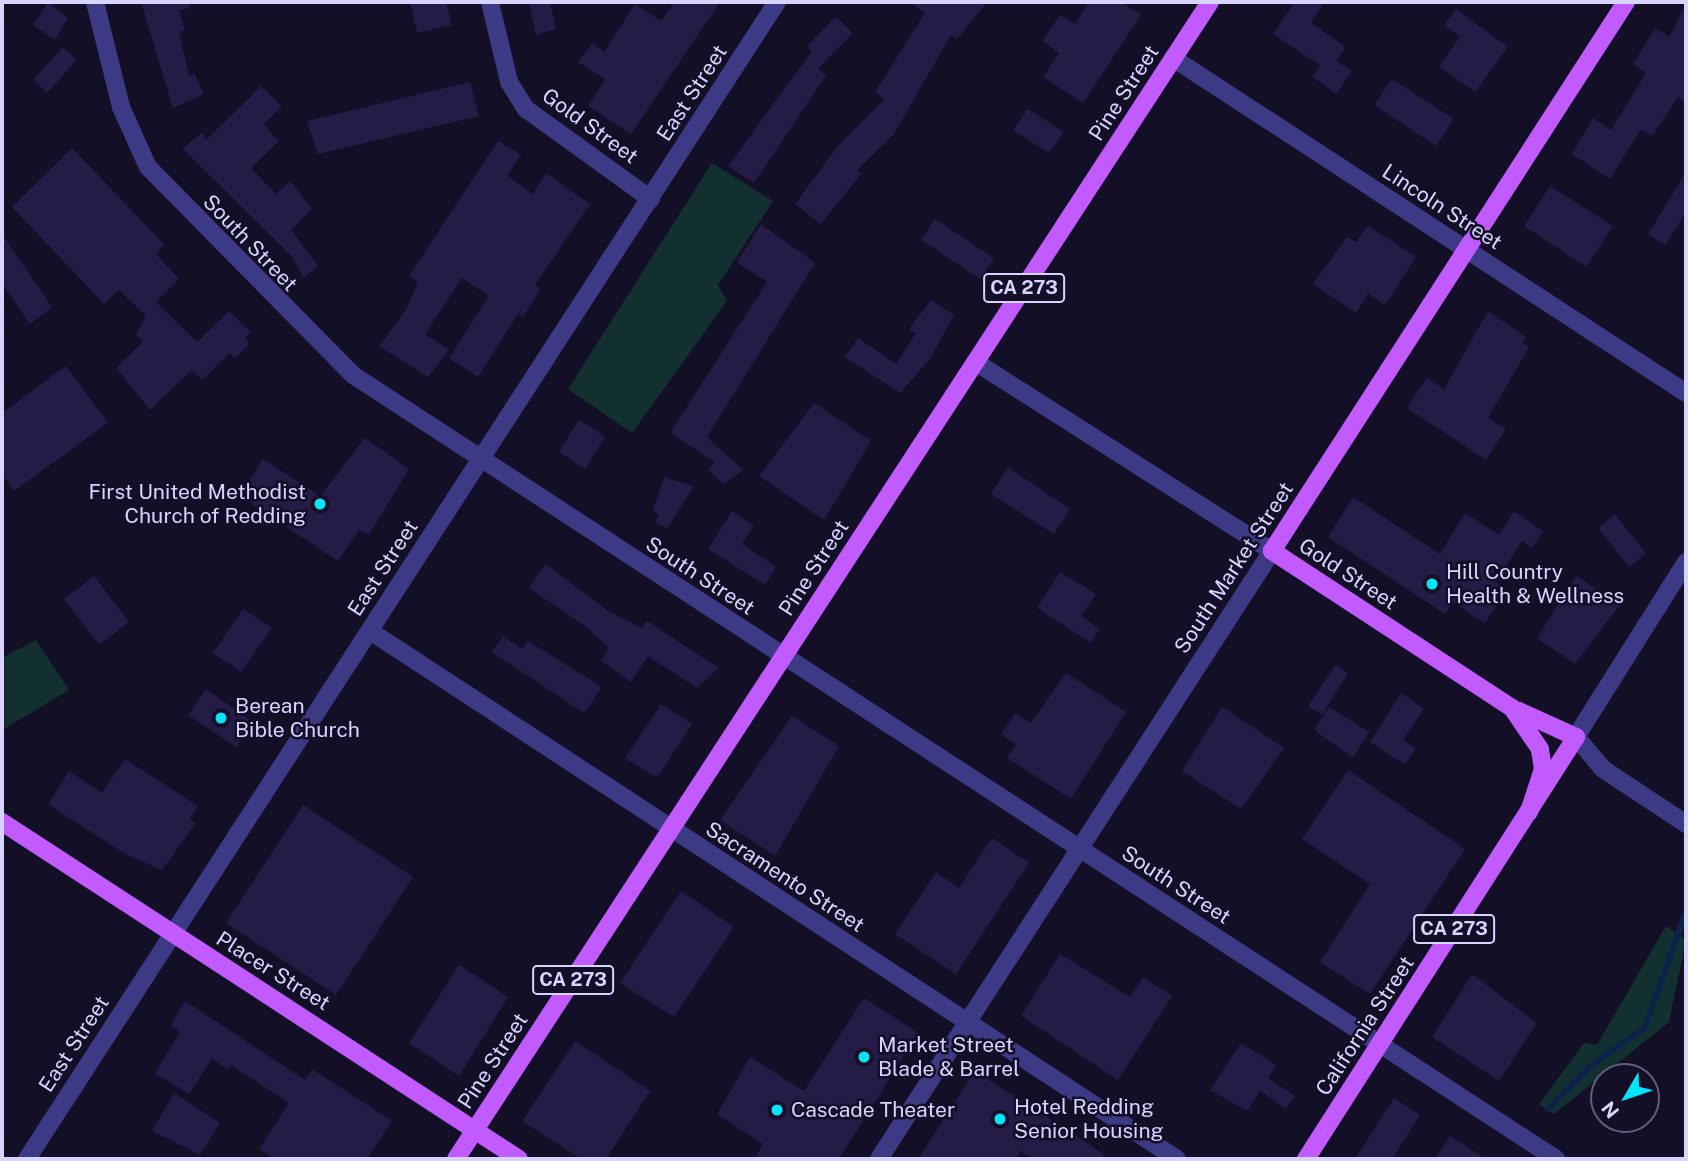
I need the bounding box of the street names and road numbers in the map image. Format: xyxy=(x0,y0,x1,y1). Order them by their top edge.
street label: East Street xyxy=(652,40,732,146)
street label: Pine Street xyxy=(1084,40,1164,146)
street label: Gold Street xyxy=(537,83,643,169)
street label: Lincoln Street xyxy=(1377,159,1507,255)
street label: South Street xyxy=(198,189,302,297)
road number: CA 273 xyxy=(982,272,1066,304)
street label: South Market Street xyxy=(1169,478,1299,658)
street label: East Street xyxy=(343,515,423,621)
street label: Pine Street xyxy=(774,515,854,621)
street label: South Street xyxy=(641,531,759,621)
street label: Gold Street xyxy=(1294,533,1402,615)
street label: Sacramento Street xyxy=(701,816,869,938)
street label: South Street xyxy=(1117,840,1235,930)
road number: CA 273 xyxy=(1412,914,1496,945)
street label: Placer Street xyxy=(212,926,334,1016)
street label: California Street xyxy=(1311,952,1419,1100)
road number: CA 273 xyxy=(531,964,615,996)
street label: East Street xyxy=(34,991,114,1097)
street label: Pine Street xyxy=(453,1008,533,1114)

